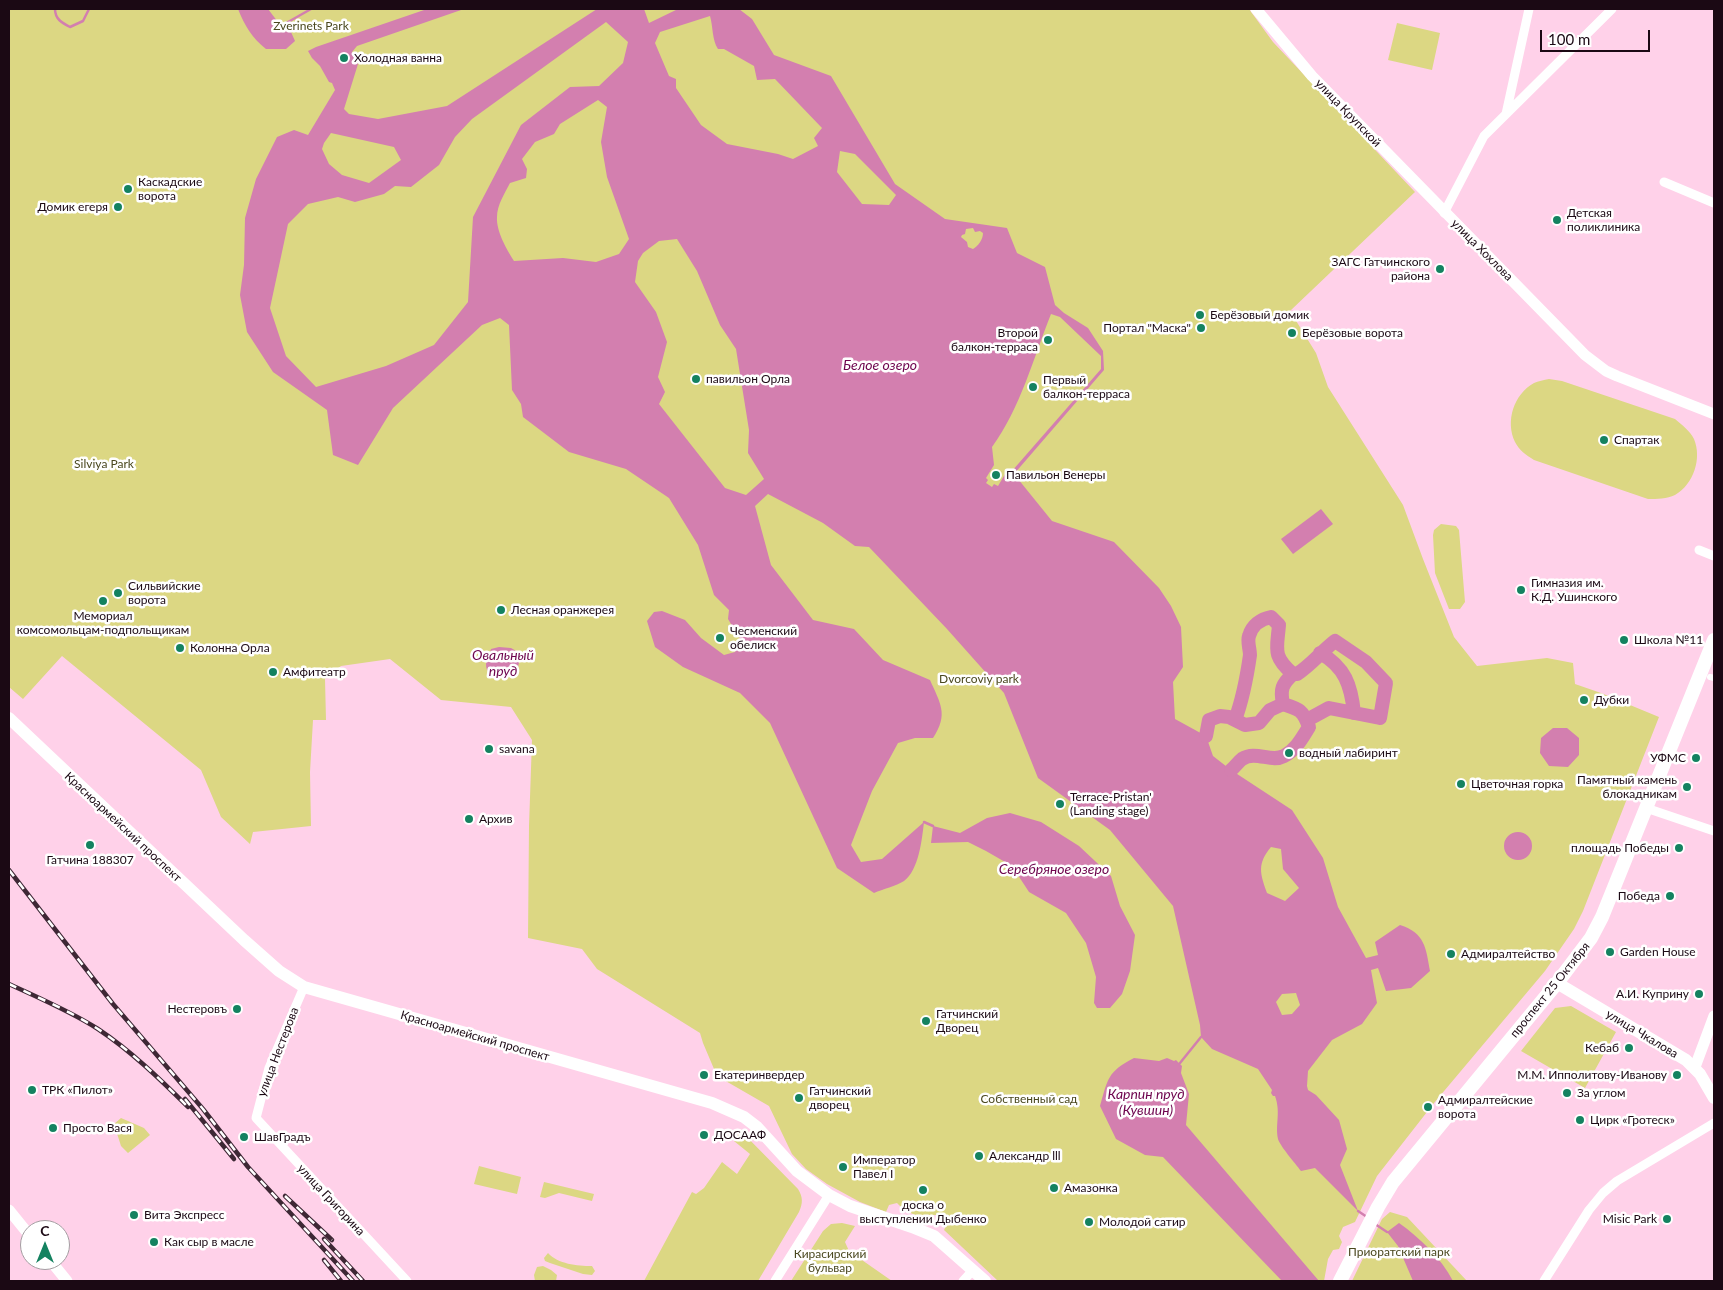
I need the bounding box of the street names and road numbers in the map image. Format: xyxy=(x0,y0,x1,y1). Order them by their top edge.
street label: улица Крупской xyxy=(1312,76,1384,150)
street label: улица Хохлова xyxy=(1448,216,1516,284)
street label: Красноармейский проспект xyxy=(62,769,184,885)
street label: проспект 25 Октября xyxy=(1507,939,1593,1041)
street label: улица Нестерова xyxy=(254,1005,302,1099)
street label: улица Чкалова xyxy=(1603,1007,1681,1061)
street label: Красноармейский проспект xyxy=(399,1008,551,1064)
street label: улица Григорина xyxy=(294,1161,368,1239)

